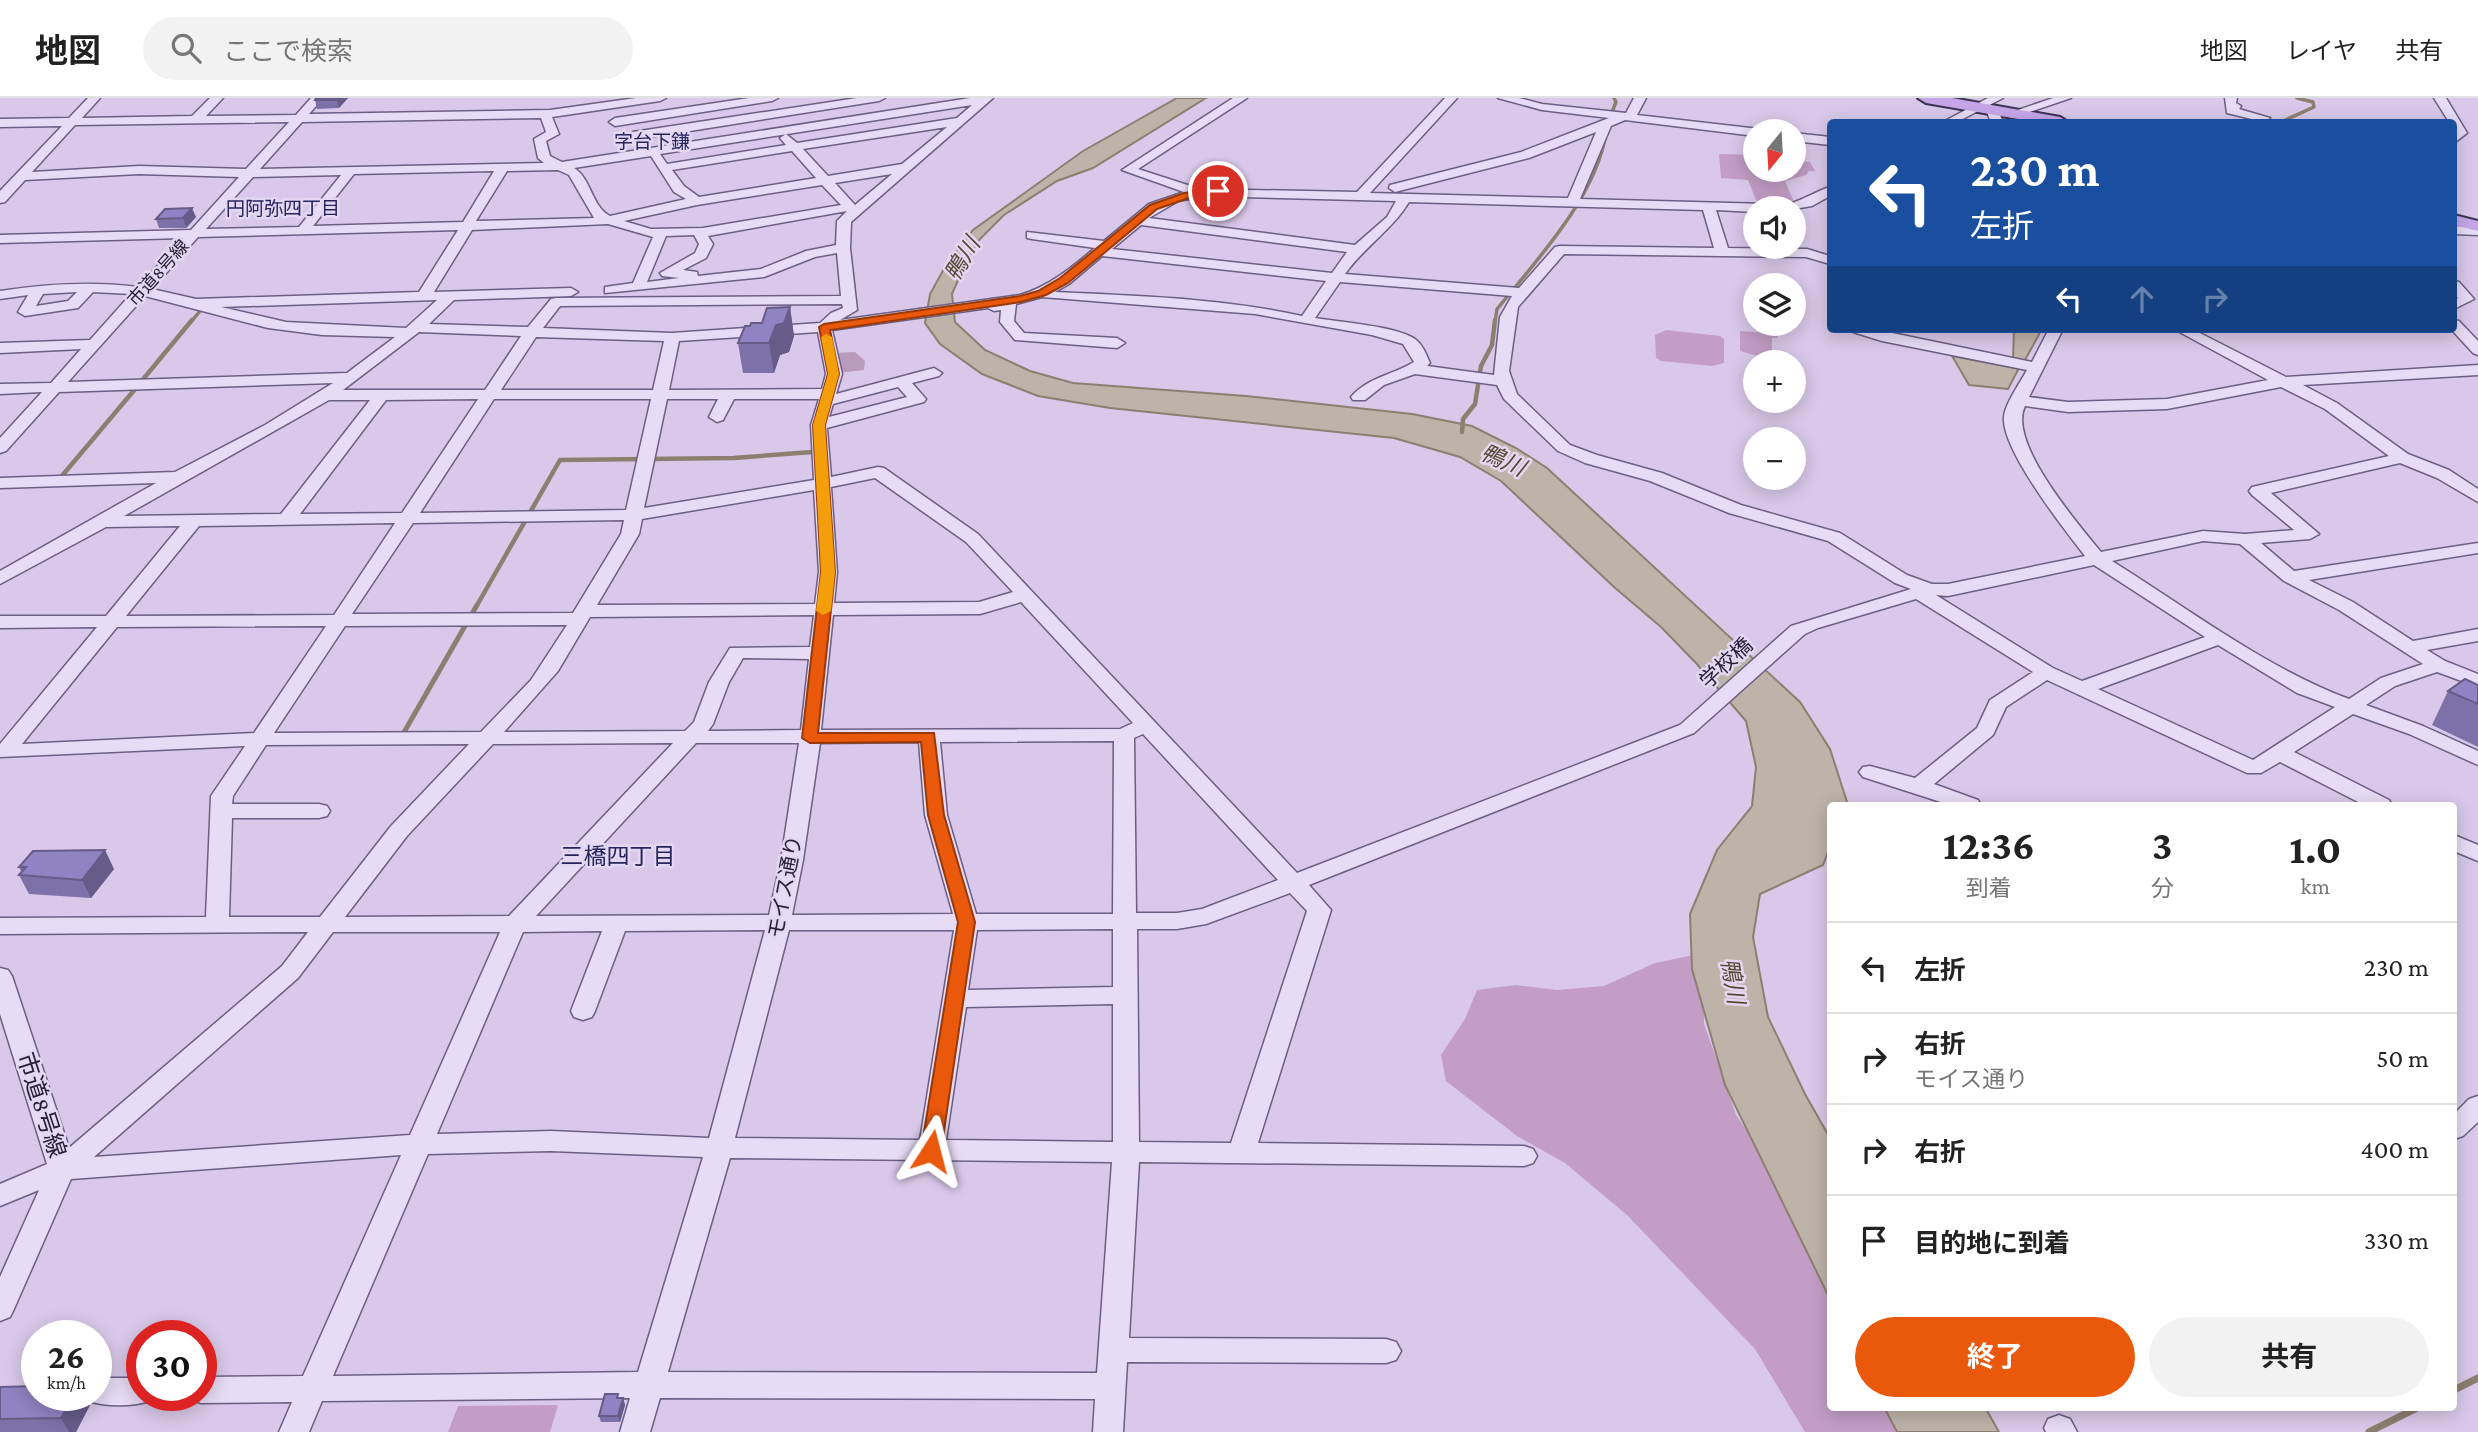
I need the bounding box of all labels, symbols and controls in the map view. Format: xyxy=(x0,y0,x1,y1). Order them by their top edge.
search box xyxy=(143,17,633,80)
icon: search xyxy=(167,29,205,67)
text: 地図 xyxy=(35,32,101,69)
text: ここで検索 xyxy=(223,37,353,66)
text: 地図 xyxy=(2200,37,2248,64)
text: レイヤ xyxy=(2286,37,2357,64)
text: 共有 xyxy=(2395,37,2443,64)
north arrow xyxy=(1743,119,1806,182)
map controls xyxy=(1743,119,1806,490)
district label: 字台下鎌 xyxy=(614,131,690,152)
text: 230 m xyxy=(1970,142,2100,197)
icon: left xyxy=(1855,147,1946,238)
pin xyxy=(1188,161,1248,221)
icon: arrive xyxy=(1199,172,1237,210)
button: sound xyxy=(1743,196,1806,259)
district label: 円阿弥四丁目 xyxy=(226,198,340,219)
text: 左折 xyxy=(1970,208,2034,244)
water label: 鴨川 xyxy=(939,230,987,285)
street label: 市道8号線 xyxy=(123,236,193,310)
button: layers xyxy=(1743,273,1806,336)
icon: left xyxy=(2050,280,2088,318)
icon: ahead xyxy=(2123,280,2161,318)
icon: right xyxy=(2196,280,2234,318)
button: + xyxy=(1743,350,1806,413)
button: − xyxy=(1743,427,1806,490)
water label: 鴨川 xyxy=(1477,439,1532,482)
street label: 学校橋 xyxy=(1695,633,1757,693)
text: 12:36 xyxy=(1943,821,2035,868)
text: 3 xyxy=(2152,821,2172,868)
text: 1.0 xyxy=(2289,825,2341,872)
street label: モイス通り xyxy=(763,833,807,941)
district label: 三橋四丁目 xyxy=(561,843,676,869)
text: km xyxy=(2301,873,2330,899)
text: 到着 xyxy=(1966,875,2012,901)
text: 分 xyxy=(2151,875,2174,901)
icon: left xyxy=(1855,949,1893,987)
text: 230 m xyxy=(2364,953,2429,982)
water label: 鴨川 xyxy=(1716,956,1750,1009)
text: 左折 xyxy=(1914,956,1966,985)
text: 右折 xyxy=(1914,1030,1966,1059)
icon: right xyxy=(1855,1040,1893,1078)
text: 50 m xyxy=(2376,1044,2429,1073)
street label: 市道8号線 xyxy=(12,1049,72,1161)
text: モイス通り xyxy=(1914,1066,2028,1092)
position arrow xyxy=(894,1114,968,1188)
icon: right xyxy=(1855,1131,1893,1169)
text: 400 m xyxy=(2361,1135,2429,1164)
text: 右折 xyxy=(1914,1138,1966,1167)
icon: arrive xyxy=(1855,1222,1893,1260)
text: 330 m xyxy=(2364,1226,2429,1255)
text: 目的地に到着 xyxy=(1914,1229,2070,1258)
button: 終了 xyxy=(1855,1317,2135,1397)
button: 共有 xyxy=(2149,1317,2429,1397)
speed limit sign: 30 xyxy=(126,1320,217,1411)
text: 26 xyxy=(48,1337,85,1376)
text: km/h xyxy=(47,1373,86,1393)

